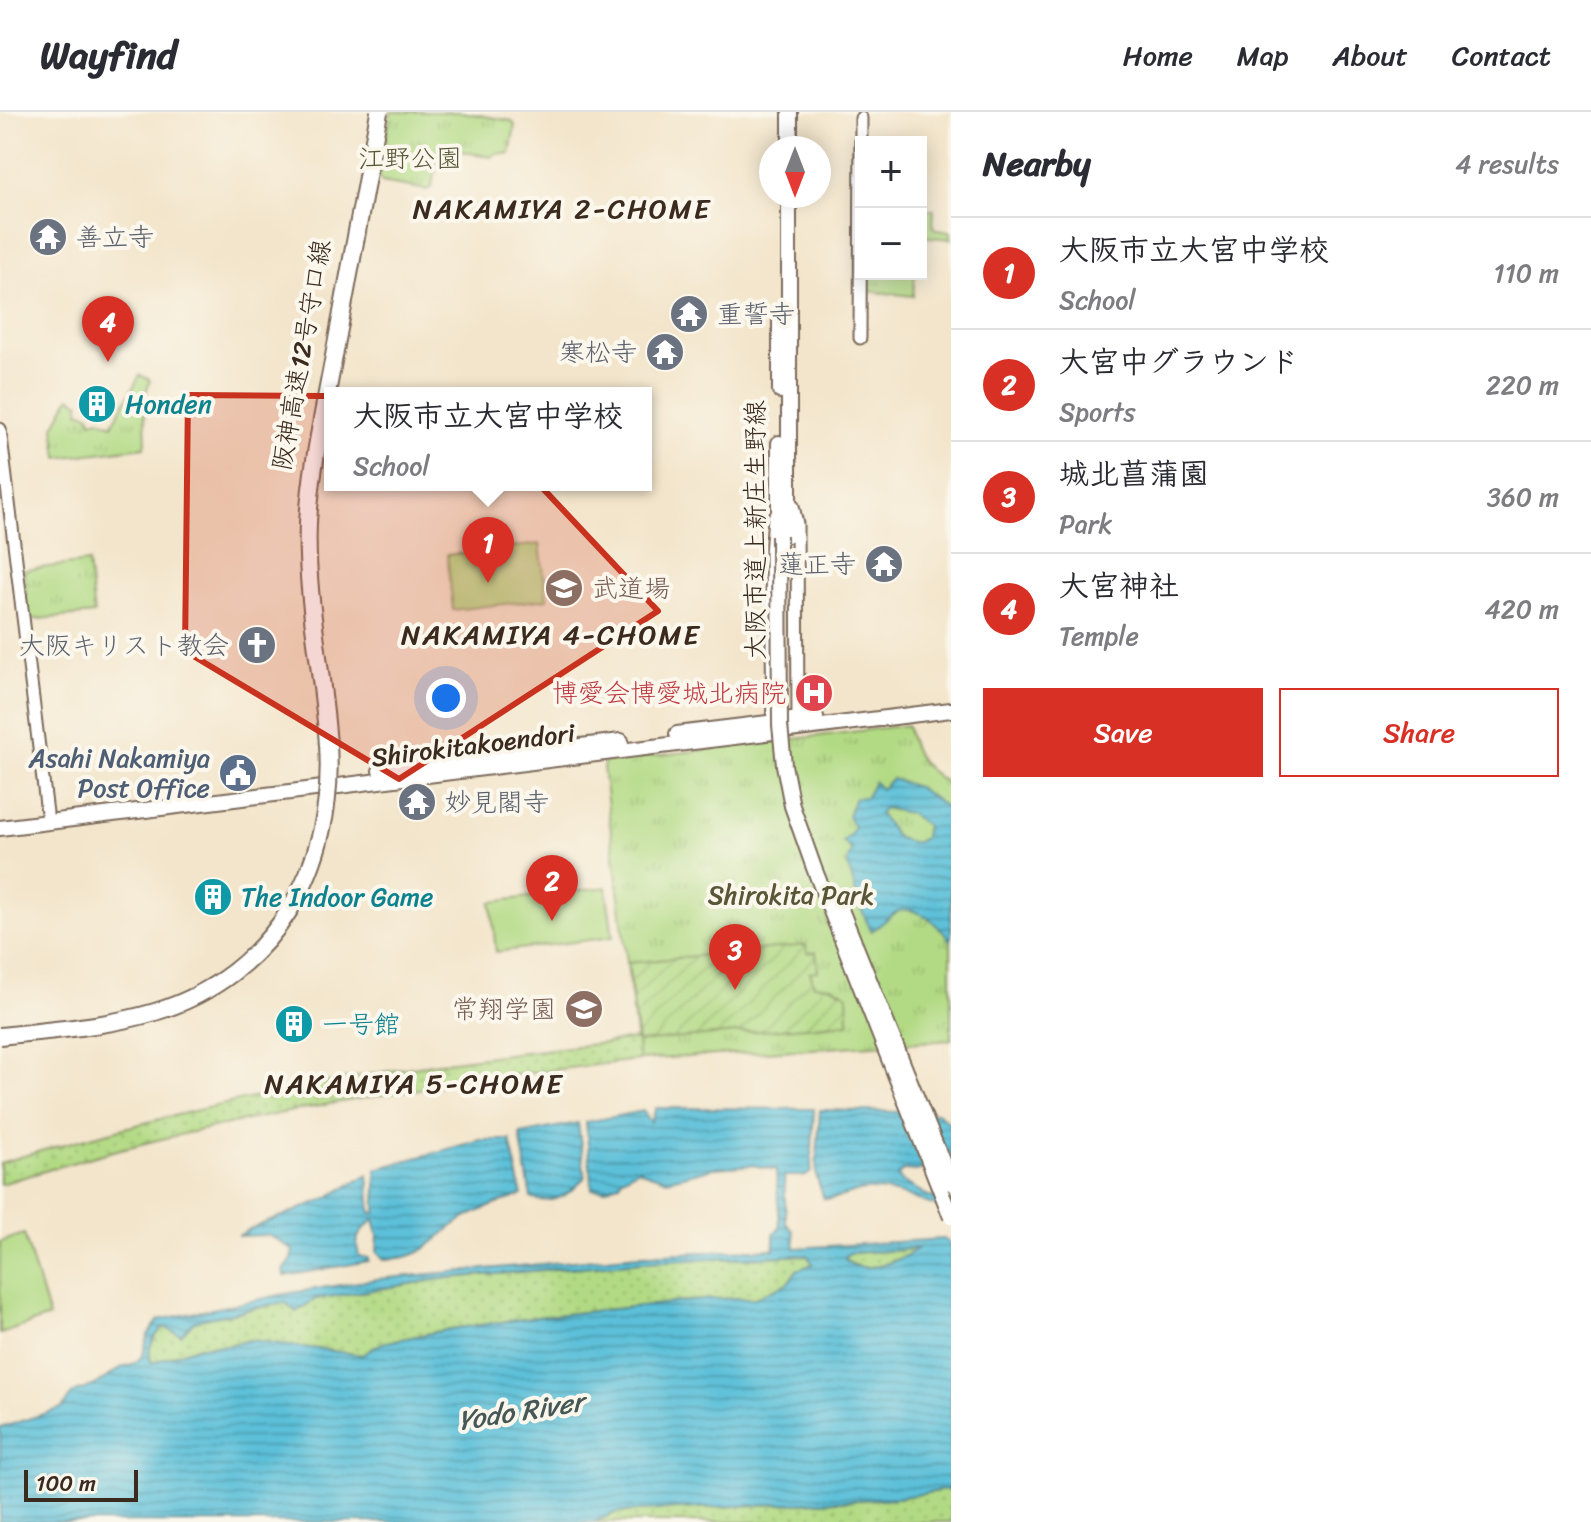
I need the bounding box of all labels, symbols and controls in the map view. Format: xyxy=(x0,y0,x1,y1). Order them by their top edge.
text: Wayfind xyxy=(40,22,177,89)
text: Home xyxy=(1123,31,1193,80)
text: Map xyxy=(1237,31,1288,80)
text: About xyxy=(1332,31,1408,80)
text: Contact xyxy=(1452,31,1551,80)
text: Nearby xyxy=(983,134,1091,194)
park label: 江野公園 xyxy=(358,135,462,181)
north arrow xyxy=(759,136,831,208)
map controls xyxy=(855,136,927,280)
button: + xyxy=(855,136,927,208)
text: 4 results xyxy=(1455,141,1559,187)
district label: NAKAMIYA 2-CHOME xyxy=(413,184,711,233)
button: − xyxy=(855,208,927,280)
place label: 善立寺 xyxy=(76,214,154,260)
temple icon: 善立寺 xyxy=(27,216,69,258)
text: 大阪市立大宮中学校 xyxy=(1059,223,1329,277)
street label: 阪神高速12号守口線 xyxy=(258,236,344,474)
text: 1 xyxy=(1003,250,1015,296)
text: 110 m xyxy=(1494,250,1559,296)
text: School xyxy=(1059,277,1136,323)
place label: 重誓寺 xyxy=(717,291,795,337)
temple icon: 重誓寺 xyxy=(668,293,710,335)
pin: 4 xyxy=(82,296,134,362)
place label: 寒松寺 xyxy=(559,329,637,375)
temple icon: 寒松寺 xyxy=(644,331,686,373)
text: 大宮中グラウンド xyxy=(1059,335,1299,389)
text: 2 xyxy=(1001,362,1017,408)
text: 220 m xyxy=(1486,362,1559,408)
place label: Honden xyxy=(125,381,212,427)
building icon: Honden xyxy=(76,383,118,425)
popup xyxy=(324,387,652,491)
text: 大阪市立大宮中学校 xyxy=(353,389,623,443)
text: Sports xyxy=(1059,389,1135,435)
street label: 大阪市道上新庄生野線 xyxy=(732,400,778,660)
text: School xyxy=(353,443,430,489)
text: 城北菖蒲園 xyxy=(1059,447,1209,501)
text: 3 xyxy=(1002,474,1016,520)
text: 360 m xyxy=(1487,474,1559,520)
text: Park xyxy=(1059,501,1112,547)
pin: 1 xyxy=(462,517,514,583)
place label: 蓮正寺 xyxy=(778,541,856,587)
temple icon: 蓮正寺 xyxy=(863,543,905,585)
text: 大宮神社 xyxy=(1059,559,1179,613)
place label: 武道場 xyxy=(592,565,670,611)
school or university icon: 武道場 xyxy=(543,567,585,609)
text: 4 xyxy=(1001,586,1017,632)
text: 420 m xyxy=(1485,586,1559,632)
district label: NAKAMIYA 4-CHOME xyxy=(401,610,701,659)
text: Temple xyxy=(1059,613,1139,659)
place label: 大阪キリスト教会 xyxy=(19,622,229,668)
church icon: 大阪キリスト教会 xyxy=(236,624,278,666)
place label: 博愛会博愛城北病院 xyxy=(552,670,786,716)
hospital icon: 博愛会博愛城北病院 xyxy=(793,672,835,714)
your location xyxy=(426,678,466,718)
button: Save xyxy=(983,688,1263,777)
button: Share xyxy=(1279,688,1559,777)
street label: Shirokitakoendori xyxy=(369,710,578,780)
place label: Asahi Nakamiya Post Office xyxy=(28,735,210,811)
public building icon: Asahi Nakamiya Post Office xyxy=(217,752,259,794)
place label: 妙見閣寺 xyxy=(445,779,549,825)
temple icon: 妙見閣寺 xyxy=(396,781,438,823)
pin: 2 xyxy=(526,855,578,921)
park label: Shirokita Park xyxy=(708,872,874,918)
place label: The Indoor Game xyxy=(241,874,433,920)
building icon: The Indoor Game xyxy=(192,876,234,918)
pin: 3 xyxy=(709,924,761,990)
place label: 常翔学園 xyxy=(452,986,556,1032)
school or university icon: 常翔学園 xyxy=(563,988,605,1030)
place label: 一号館 xyxy=(322,1001,400,1047)
building icon: 一号館 xyxy=(273,1003,315,1045)
district label: NAKAMIYA 5-CHOME xyxy=(264,1059,564,1108)
water label: Yodo River xyxy=(455,1376,592,1445)
text: 100 m xyxy=(36,1464,96,1503)
scale bar xyxy=(24,1466,138,1502)

